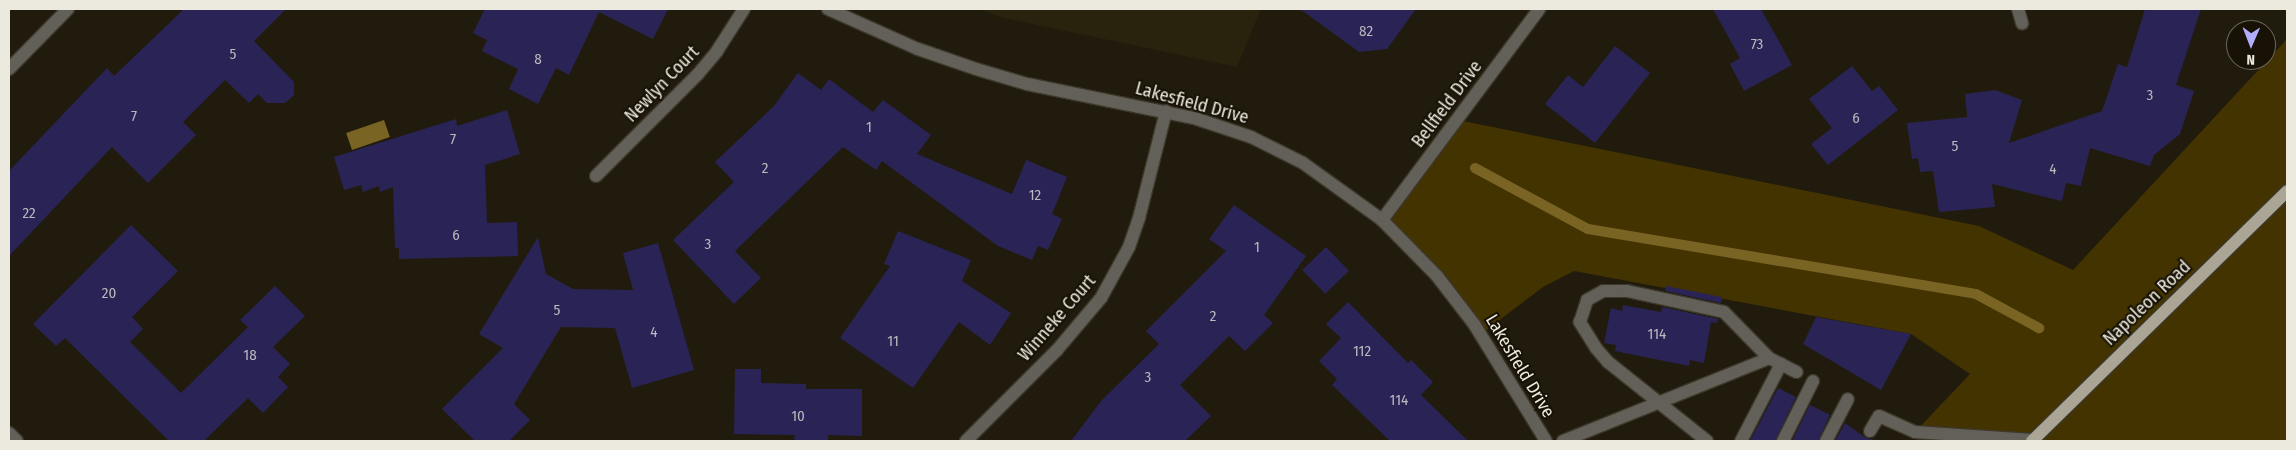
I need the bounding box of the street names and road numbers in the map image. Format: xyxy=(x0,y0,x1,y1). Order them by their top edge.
street label: Newlyn Court xyxy=(620,41,704,127)
street label: Bellfield Drive xyxy=(1407,56,1487,152)
street label: Lakesfield Drive xyxy=(1133,78,1251,128)
street label: Napoleon Road xyxy=(2099,256,2195,350)
street label: Winneke Court xyxy=(1014,271,1100,365)
street label: Lakesfield Drive xyxy=(1481,311,1559,421)

